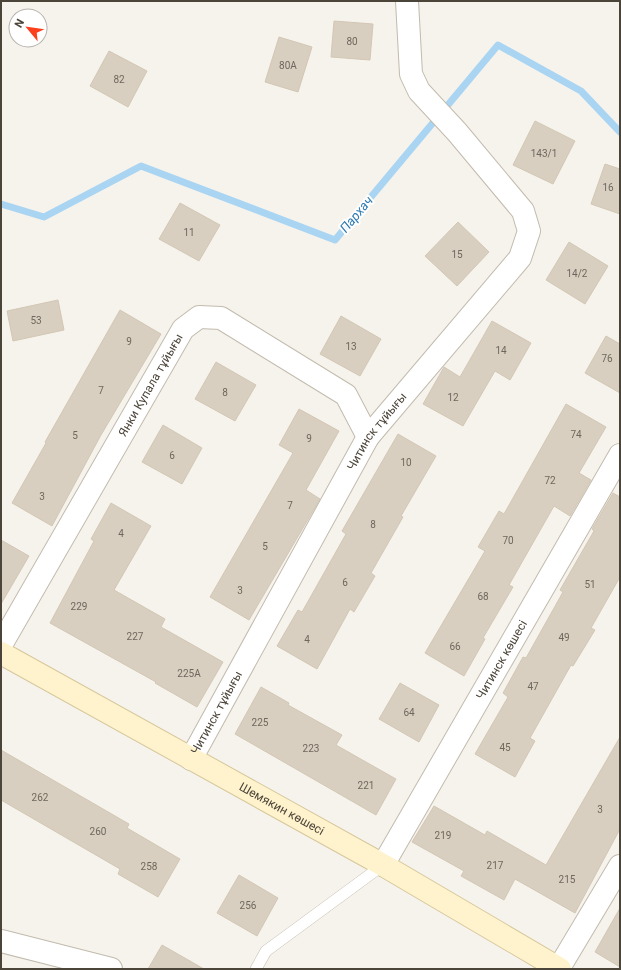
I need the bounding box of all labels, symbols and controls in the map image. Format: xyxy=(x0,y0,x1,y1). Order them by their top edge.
north arrow xyxy=(8,8,48,48)
text: N xyxy=(12,17,27,30)
house number: 80 xyxy=(346,36,358,47)
house number: 80А xyxy=(279,60,297,71)
house number: 82 xyxy=(113,74,125,85)
house number: 143/1 xyxy=(531,148,557,159)
house number: 16 xyxy=(602,182,614,193)
water label: Пархач xyxy=(337,193,376,236)
house number: 11 xyxy=(183,227,195,238)
house number: 15 xyxy=(451,249,463,260)
house number: 14/2 xyxy=(567,268,588,279)
house number: 53 xyxy=(30,315,42,326)
street label: Янки Купала тұйығы xyxy=(116,331,186,439)
house number: 9 xyxy=(126,336,132,347)
house number: 13 xyxy=(345,341,357,352)
house number: 14 xyxy=(495,345,507,356)
house number: 76 xyxy=(601,353,613,364)
house number: 7 xyxy=(98,385,104,396)
house number: 8 xyxy=(222,387,228,398)
street label: Читинск тұйығы xyxy=(344,390,410,473)
house number: 12 xyxy=(447,392,459,403)
house number: 74 xyxy=(570,429,582,440)
house number: 5 xyxy=(72,430,78,441)
house number: 9 xyxy=(306,433,312,444)
house number: 6 xyxy=(169,450,175,461)
house number: 10 xyxy=(400,457,412,468)
house number: 72 xyxy=(544,475,556,486)
house number: 3 xyxy=(39,491,45,502)
house number: 7 xyxy=(287,500,293,511)
house number: 8 xyxy=(370,519,376,530)
house number: 4 xyxy=(118,528,124,539)
house number: 70 xyxy=(502,535,514,546)
house number: 5 xyxy=(262,541,268,552)
house number: 6 xyxy=(342,577,348,588)
house number: 51 xyxy=(584,579,596,590)
house number: 3 xyxy=(237,585,243,596)
house number: 68 xyxy=(477,591,489,602)
house number: 229 xyxy=(71,601,87,612)
street label: Читинск көшесі xyxy=(473,618,530,702)
house number: 227 xyxy=(127,631,144,642)
house number: 49 xyxy=(558,632,570,643)
house number: 4 xyxy=(304,634,310,645)
house number: 66 xyxy=(449,641,461,652)
house number: 225А xyxy=(177,668,201,679)
street label: Читинск тұйығы xyxy=(188,668,245,757)
house number: 47 xyxy=(527,681,539,692)
house number: 64 xyxy=(403,707,415,718)
house number: 225 xyxy=(252,717,269,728)
house number: 45 xyxy=(499,742,511,753)
house number: 223 xyxy=(303,743,319,754)
street label: Шемякин көшесі xyxy=(237,780,327,838)
house number: 221 xyxy=(358,780,374,791)
house number: 262 xyxy=(32,792,49,803)
house number: 3 xyxy=(597,804,603,815)
house number: 260 xyxy=(90,826,107,837)
house number: 219 xyxy=(435,830,451,841)
house number: 217 xyxy=(487,860,504,871)
house number: 258 xyxy=(141,861,158,872)
house number: 215 xyxy=(559,874,576,885)
house number: 256 xyxy=(240,900,257,911)

